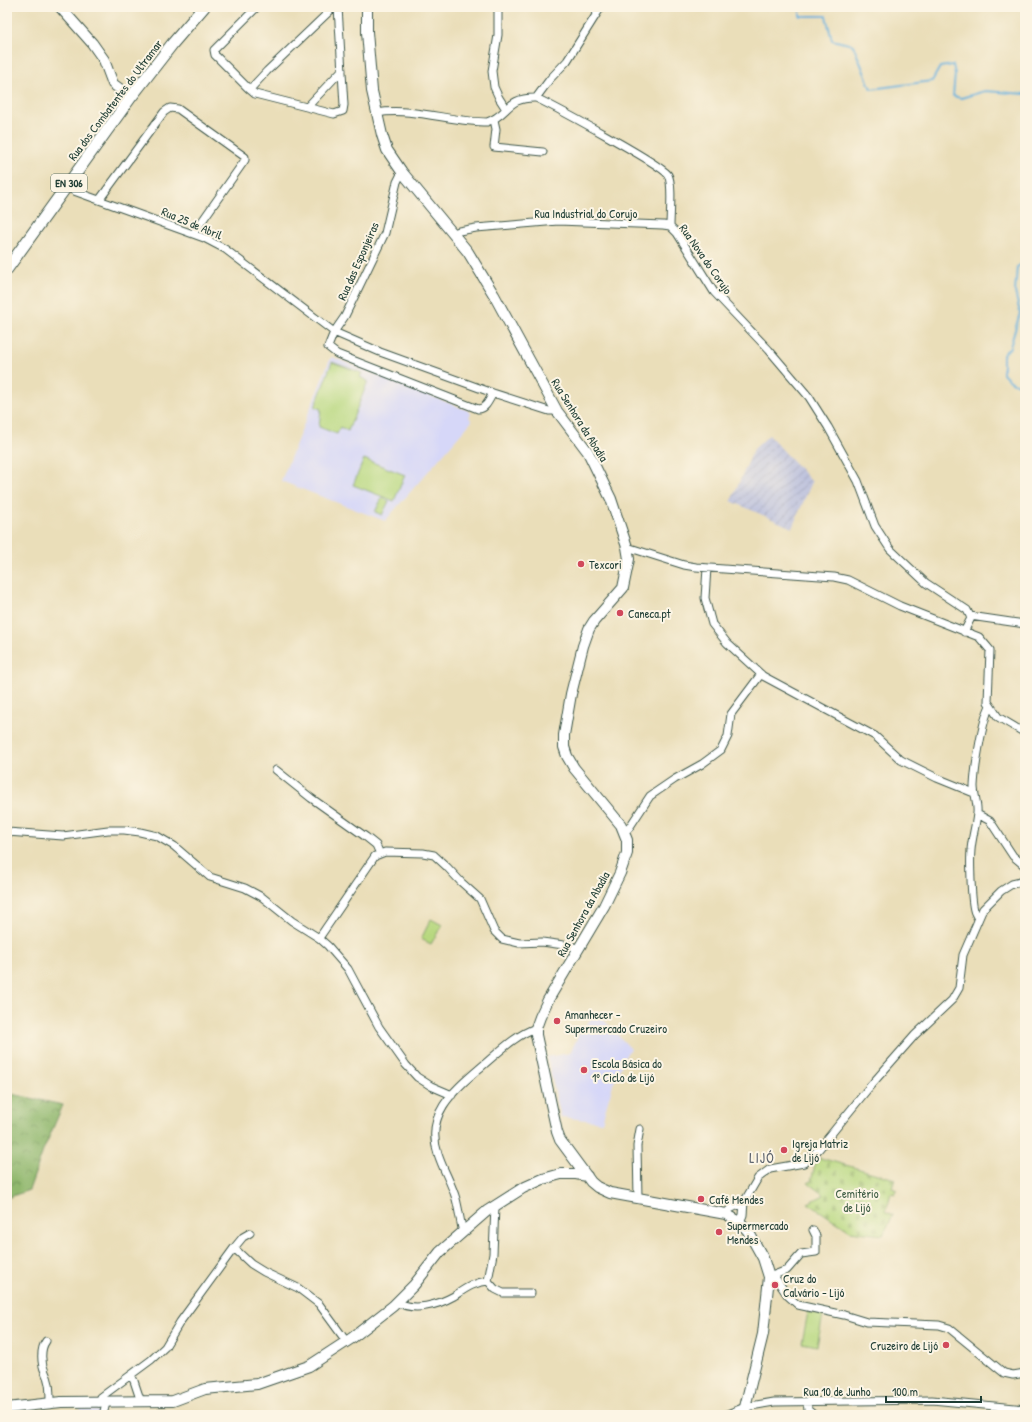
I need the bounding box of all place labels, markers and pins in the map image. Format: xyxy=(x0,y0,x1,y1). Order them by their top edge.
place label: Texcori xyxy=(589,556,622,573)
marker: Texcori xyxy=(576,559,586,569)
place label: Caneca.pt xyxy=(628,605,672,622)
marker: Caneca.pt xyxy=(615,608,625,618)
place label: Amanhecer - Supermercado Cruzeiro xyxy=(565,1006,667,1037)
marker: Amanhecer - Supermercado Cruzeiro xyxy=(552,1016,562,1026)
place label: Escola Básica do 1º Ciclo de Lijó xyxy=(592,1055,662,1086)
marker: Escola Básica do 1º Ciclo de Lijó xyxy=(579,1065,589,1075)
place label: Igreja Matriz de Lijó xyxy=(792,1135,848,1166)
marker: Igreja Matriz de Lijó xyxy=(779,1145,789,1155)
place label: Café Mendes xyxy=(709,1191,764,1208)
marker: Café Mendes xyxy=(696,1194,706,1204)
place label: Supermercado Mendes xyxy=(727,1217,788,1248)
marker: Supermercado Mendes xyxy=(714,1227,724,1237)
place label: Cruz do Calvário - Lijó xyxy=(783,1270,844,1301)
marker: Cruz do Calvário - Lijó xyxy=(770,1280,780,1290)
place label: Cruzeiro de Lijó xyxy=(870,1337,938,1354)
marker: Cruzeiro de Lijó xyxy=(941,1340,951,1350)

